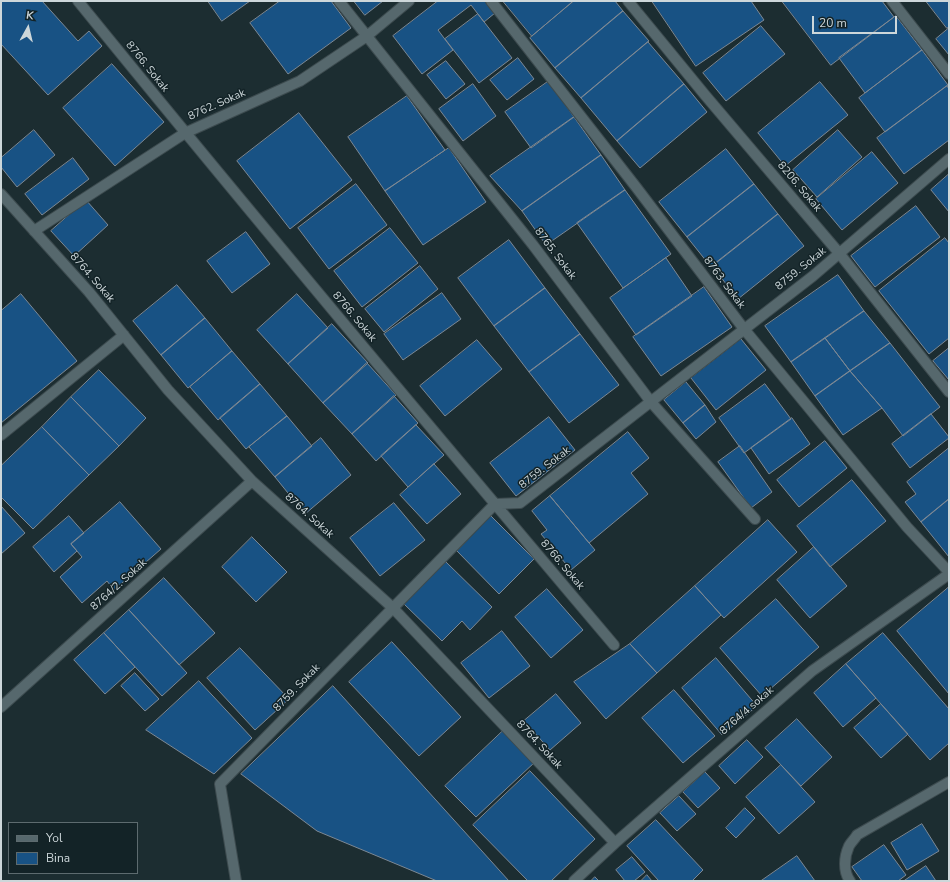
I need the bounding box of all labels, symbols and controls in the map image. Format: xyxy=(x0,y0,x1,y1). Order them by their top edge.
north arrow xyxy=(8,8,48,48)
text: K xyxy=(25,8,34,24)
scale bar xyxy=(814,8,899,34)
text: 20 m xyxy=(819,15,847,31)
street label: 8766. Sokak xyxy=(123,39,171,95)
street label: 8762. Sokak xyxy=(186,86,248,124)
street label: 8206. Sokak xyxy=(774,159,824,215)
street label: 8765. Sokak xyxy=(531,226,579,282)
street label: 8759. Sokak xyxy=(773,245,829,293)
street label: 8764. Sokak xyxy=(67,251,117,305)
street label: 8763. Sokak xyxy=(700,255,748,311)
street label: 8766. Sokak xyxy=(329,289,379,345)
street label: 8759. Sokak xyxy=(517,444,573,492)
street label: 8764. Sokak xyxy=(282,491,336,541)
street label: 8766. Sokak xyxy=(537,537,587,593)
street label: 8764/2. Sokak xyxy=(88,556,150,614)
street label: 8759. Sokak xyxy=(271,661,323,715)
street label: 8764/4 sokak xyxy=(717,684,777,738)
street label: 8764. Sokak xyxy=(513,718,565,772)
legend xyxy=(8,822,138,874)
text: Yol xyxy=(46,830,62,846)
text: Bina xyxy=(46,850,70,866)

